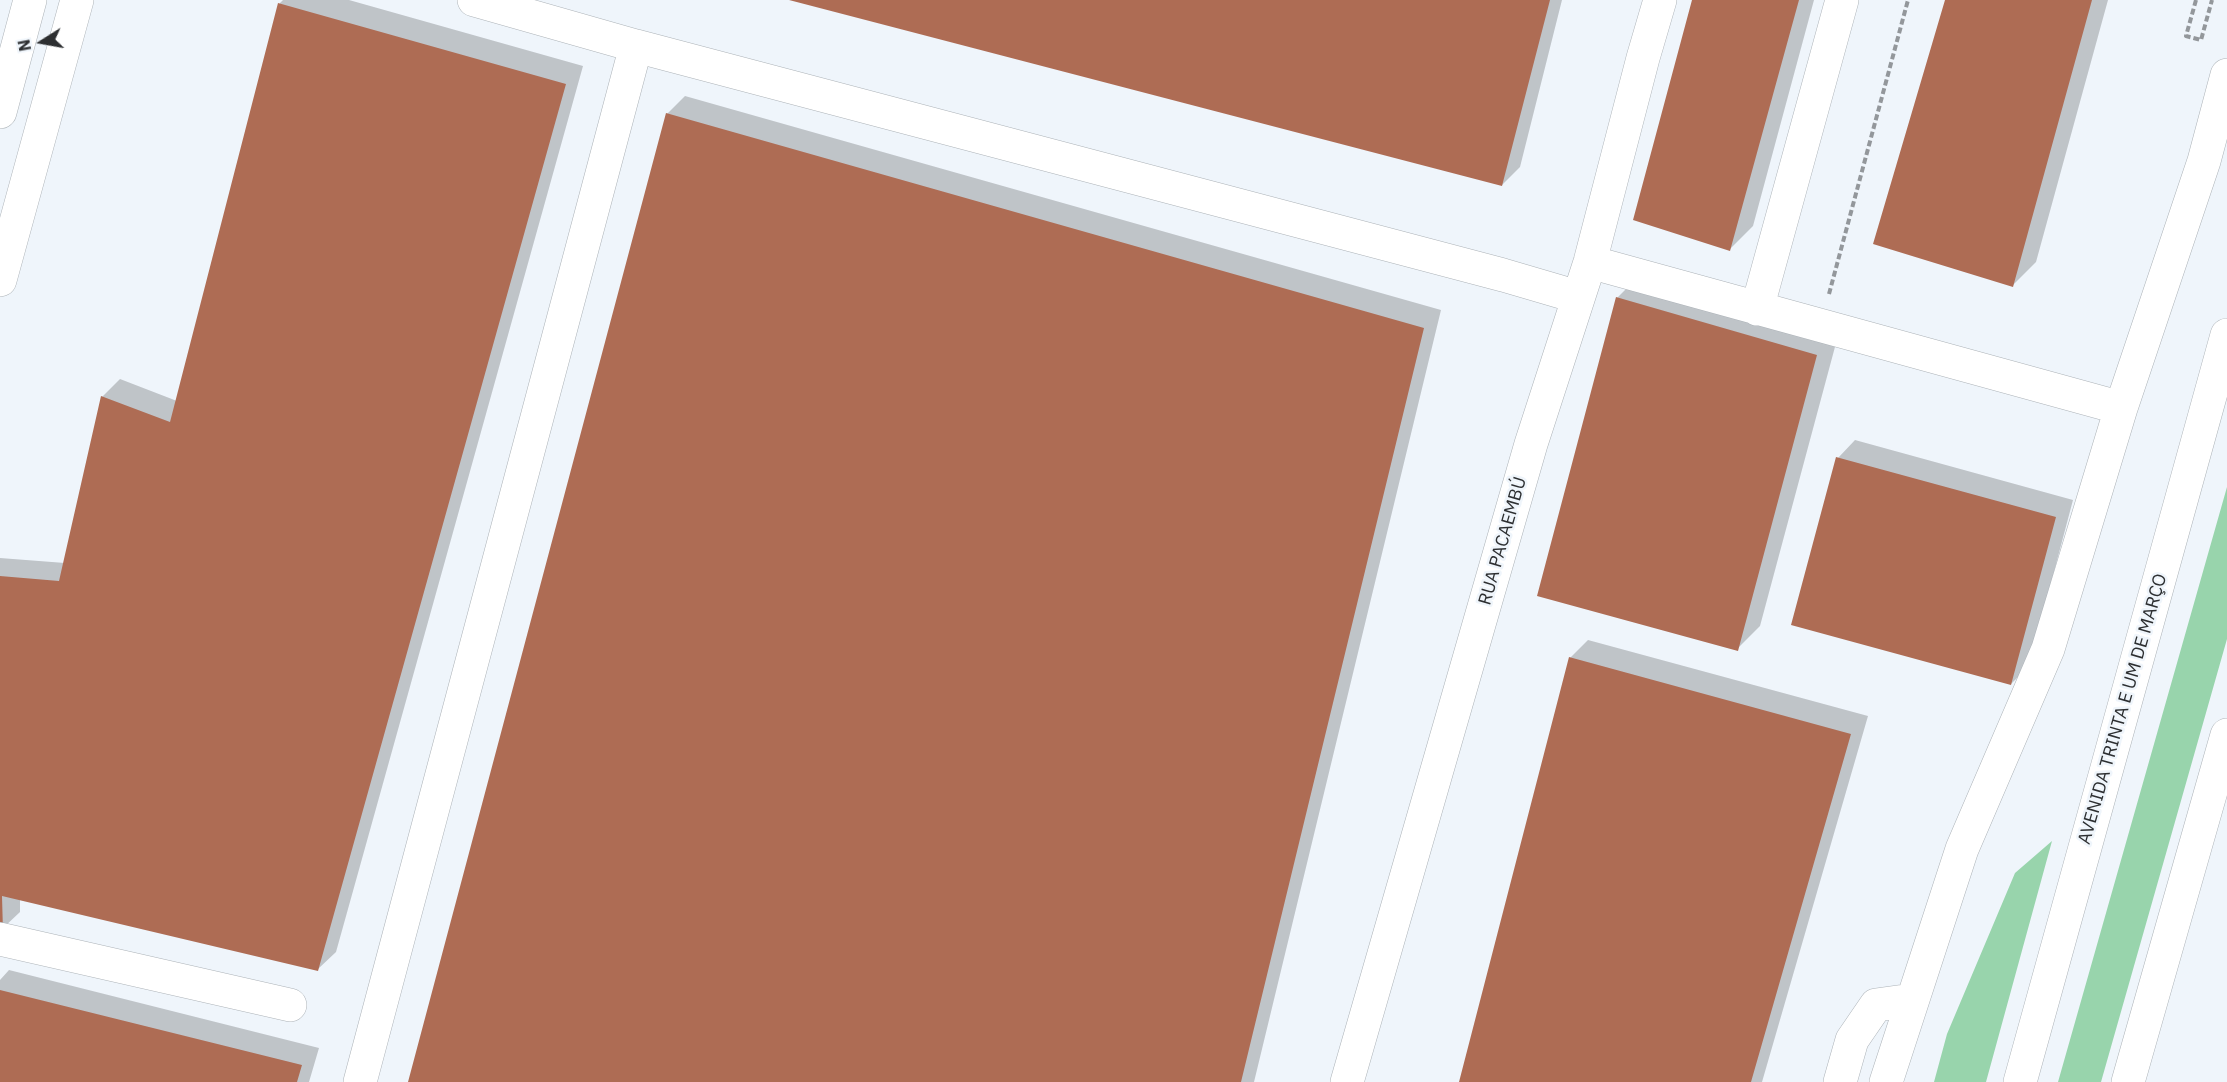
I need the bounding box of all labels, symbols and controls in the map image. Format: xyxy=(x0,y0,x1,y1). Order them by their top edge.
north arrow xyxy=(12,12,72,72)
text: N xyxy=(13,38,35,53)
street label: RUA PACAEMBÚ xyxy=(1474,474,1532,608)
street label: AVENIDA TRINTA E UM DE MARÇO xyxy=(2074,571,2172,847)

